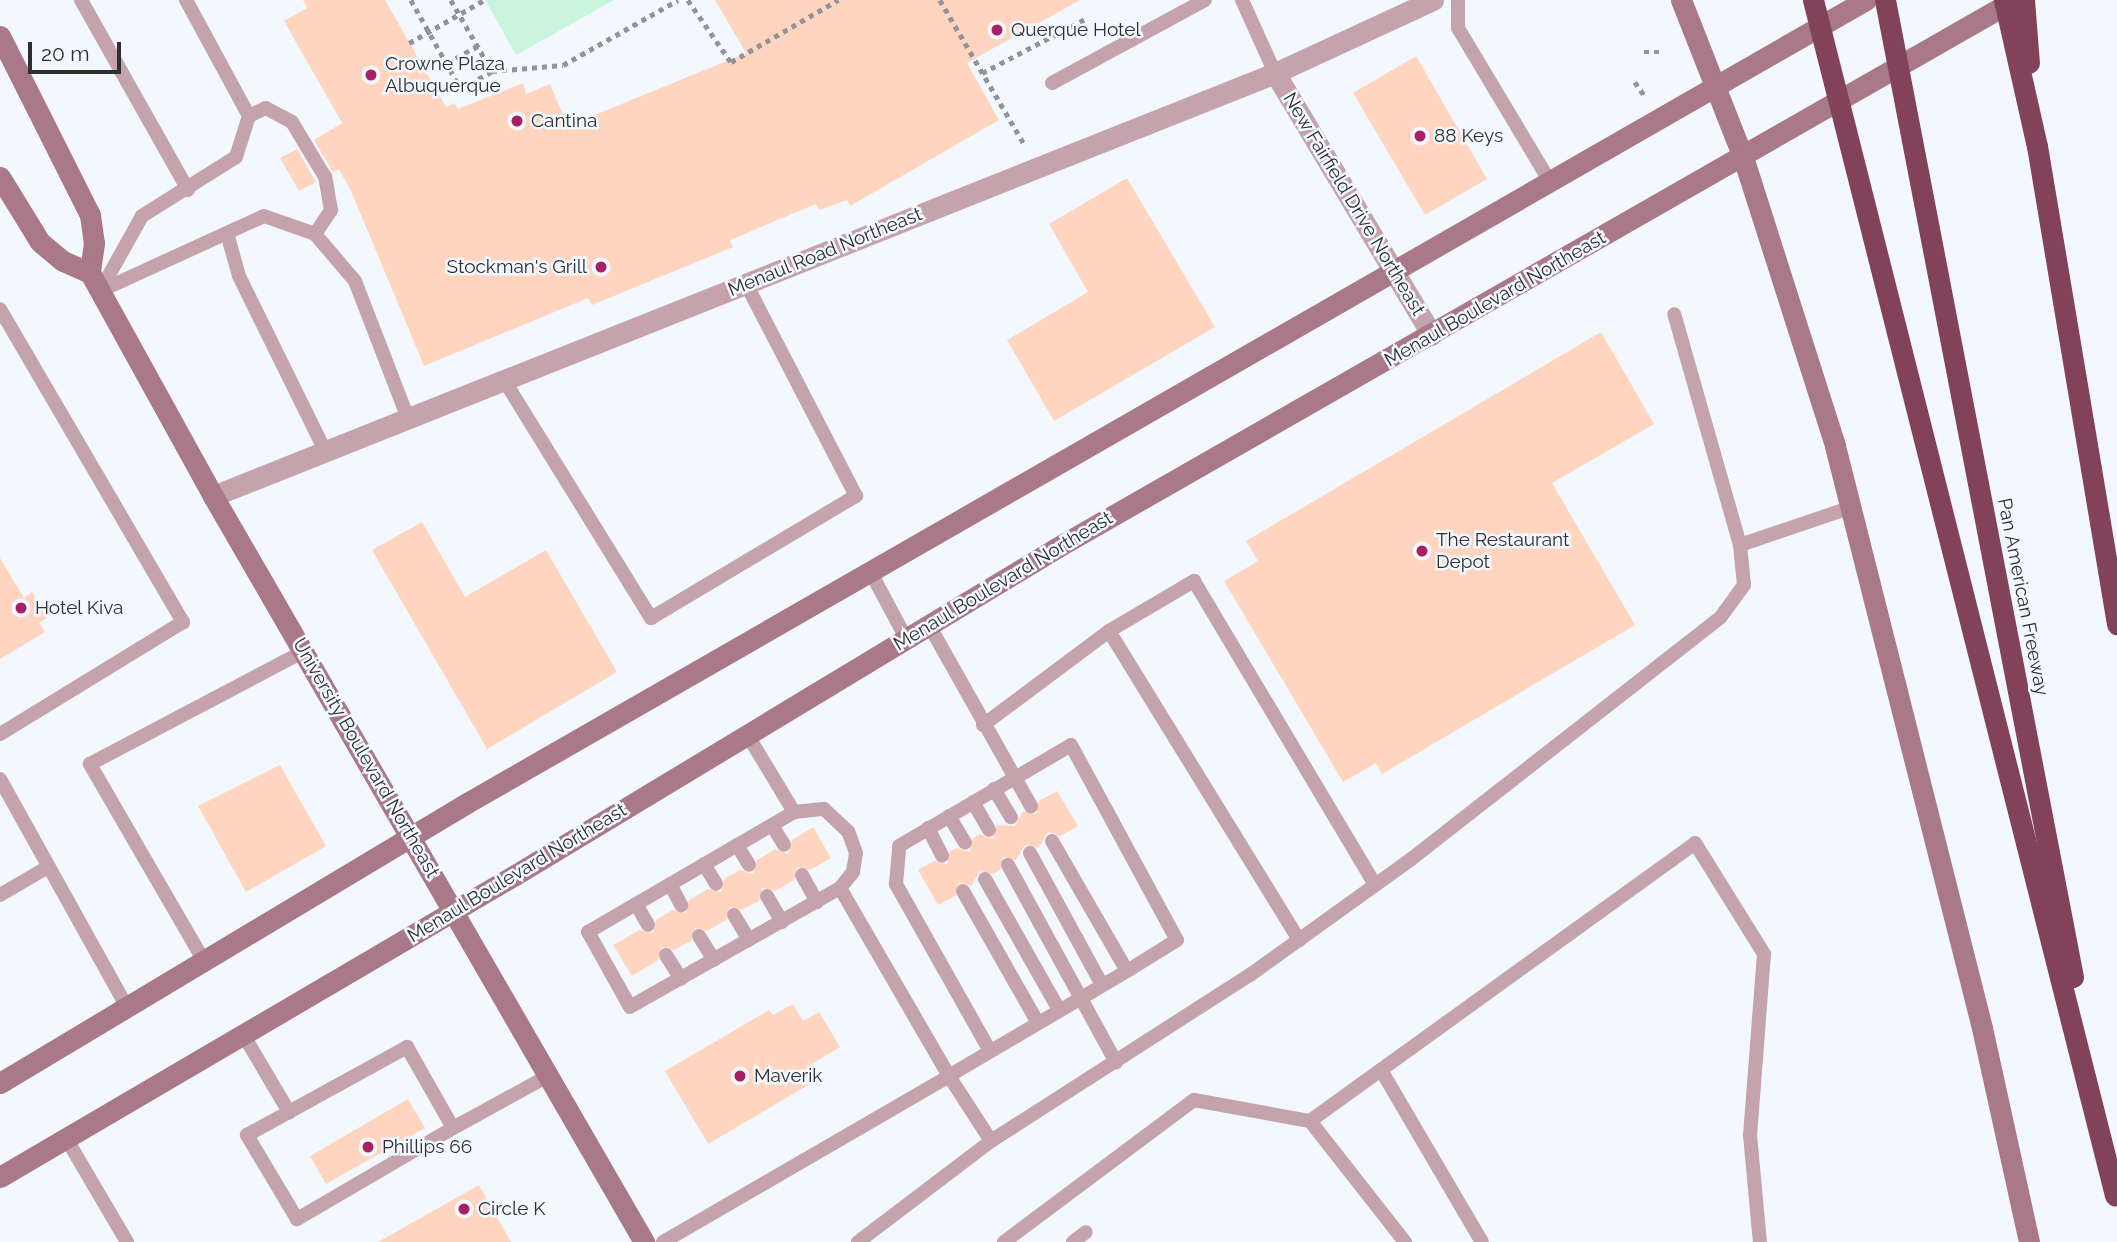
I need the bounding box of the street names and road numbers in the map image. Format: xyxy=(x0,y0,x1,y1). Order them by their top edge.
street label: New Fairfield Drive Northeast xyxy=(1278,88,1430,320)
street label: Menaul Road Northeast xyxy=(724,203,926,301)
street label: Menaul Boulevard Northeast xyxy=(1380,226,1610,372)
street label: Pan American Freeway xyxy=(1993,496,2053,698)
street label: Menaul Boulevard Northeast xyxy=(889,506,1117,656)
street label: University Boulevard Northeast xyxy=(288,634,444,882)
street label: Menaul Boulevard Northeast xyxy=(403,798,631,948)

